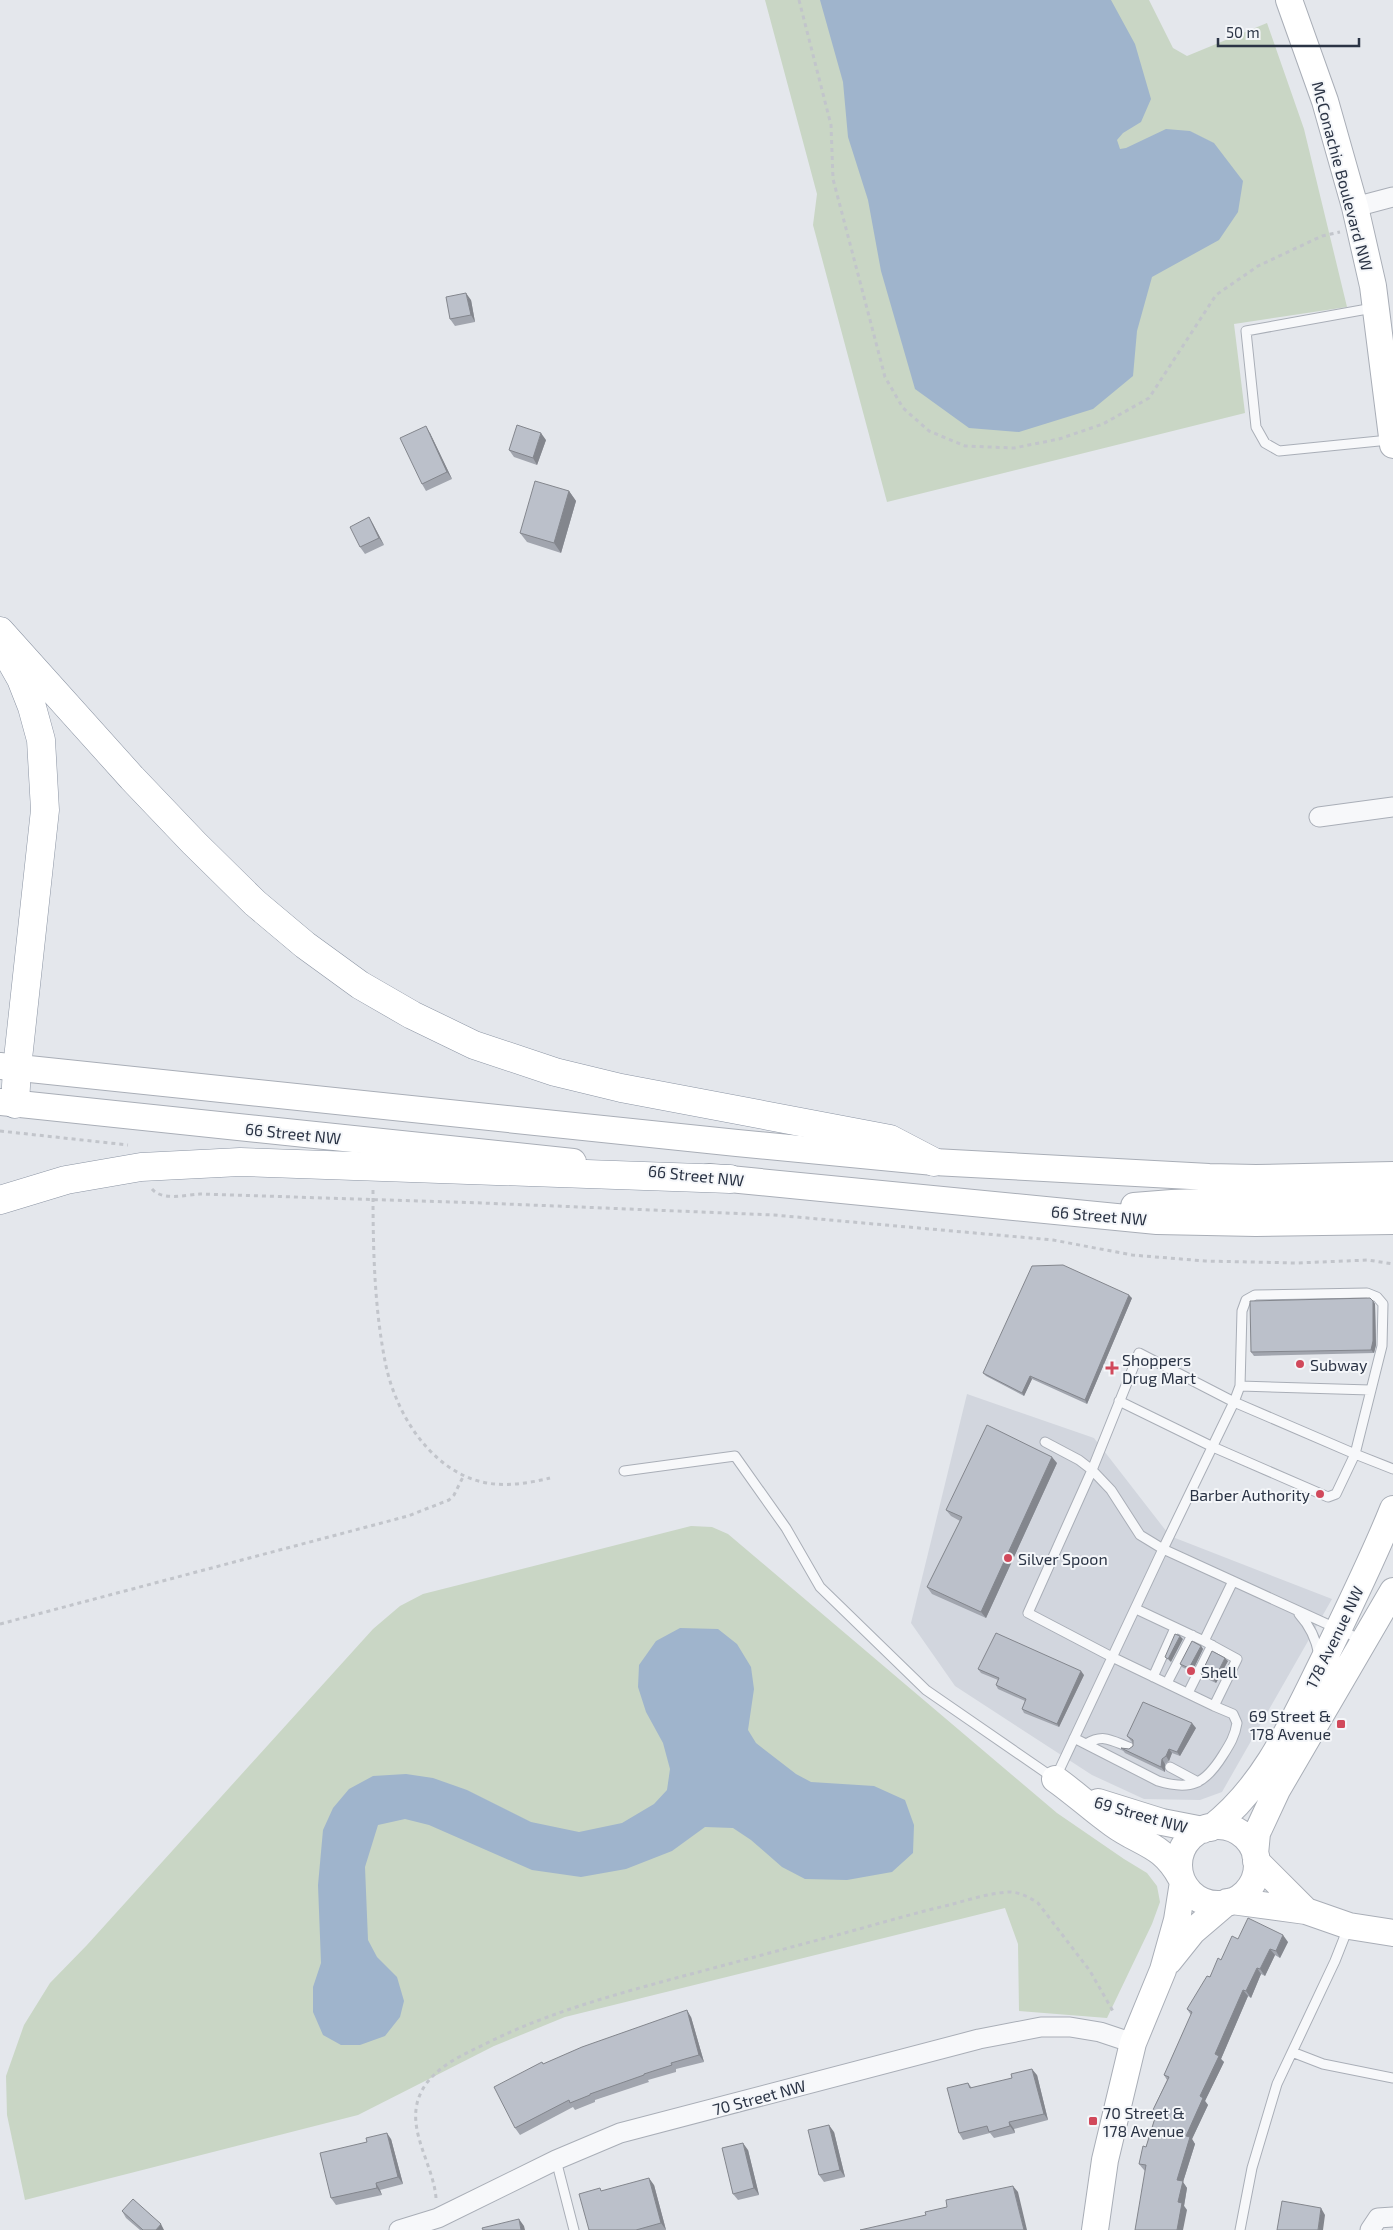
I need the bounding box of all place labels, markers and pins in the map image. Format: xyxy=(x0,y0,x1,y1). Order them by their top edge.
place label: Shoppers Drug Mart xyxy=(1122,1350,1196,1387)
place label: Subway xyxy=(1310,1355,1368,1374)
marker: Subway xyxy=(1294,1358,1306,1370)
marker: Shoppers Drug Mart xyxy=(1106,1362,1118,1374)
place label: Barber Authority xyxy=(1189,1485,1311,1504)
marker: Barber Authority xyxy=(1314,1488,1326,1500)
place label: Silver Spoon xyxy=(1018,1549,1108,1568)
marker: Silver Spoon xyxy=(1002,1552,1014,1564)
place label: Shell xyxy=(1201,1662,1238,1681)
marker: Shell xyxy=(1185,1665,1197,1677)
place label: 69 Street & 178 Avenue xyxy=(1249,1706,1331,1743)
marker: 69 Street & 178 Avenue xyxy=(1335,1718,1347,1730)
place label: 70 Street & 178 Avenue xyxy=(1103,2103,1185,2140)
marker: 70 Street & 178 Avenue xyxy=(1087,2115,1099,2127)

